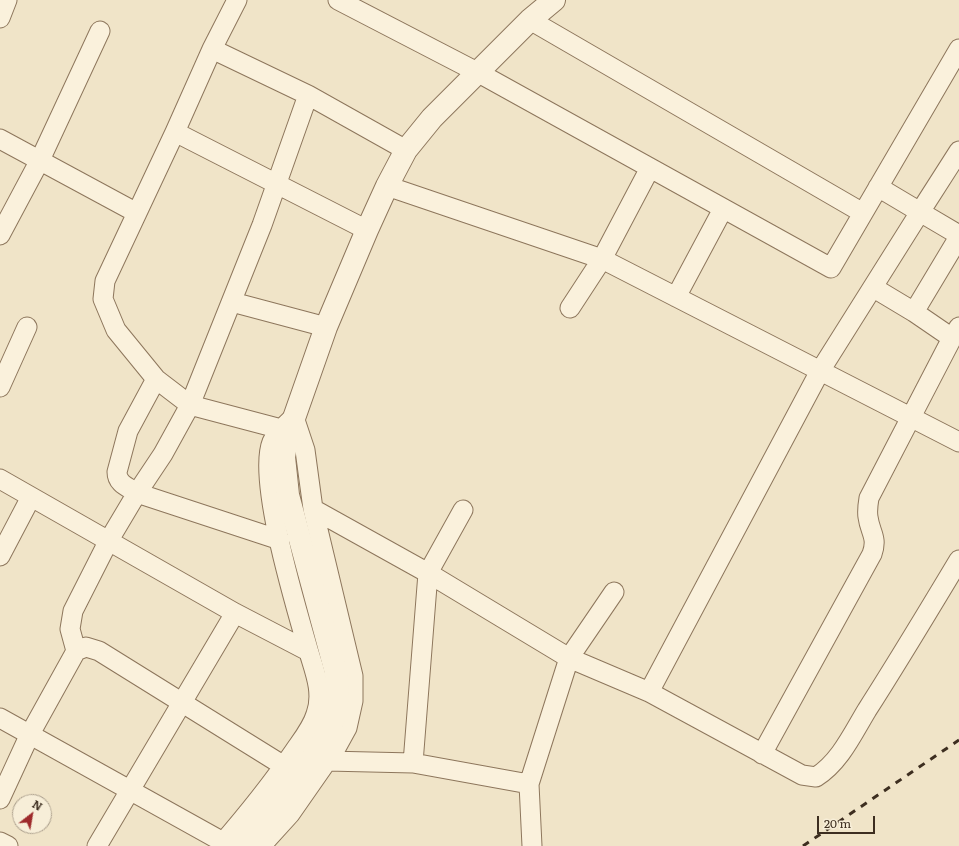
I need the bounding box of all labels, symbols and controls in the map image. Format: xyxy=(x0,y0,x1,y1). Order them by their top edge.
north arrow xyxy=(12,794,52,834)
text: N xyxy=(30,795,46,814)
scale bar xyxy=(819,808,877,834)
text: 20 m xyxy=(824,814,851,832)

